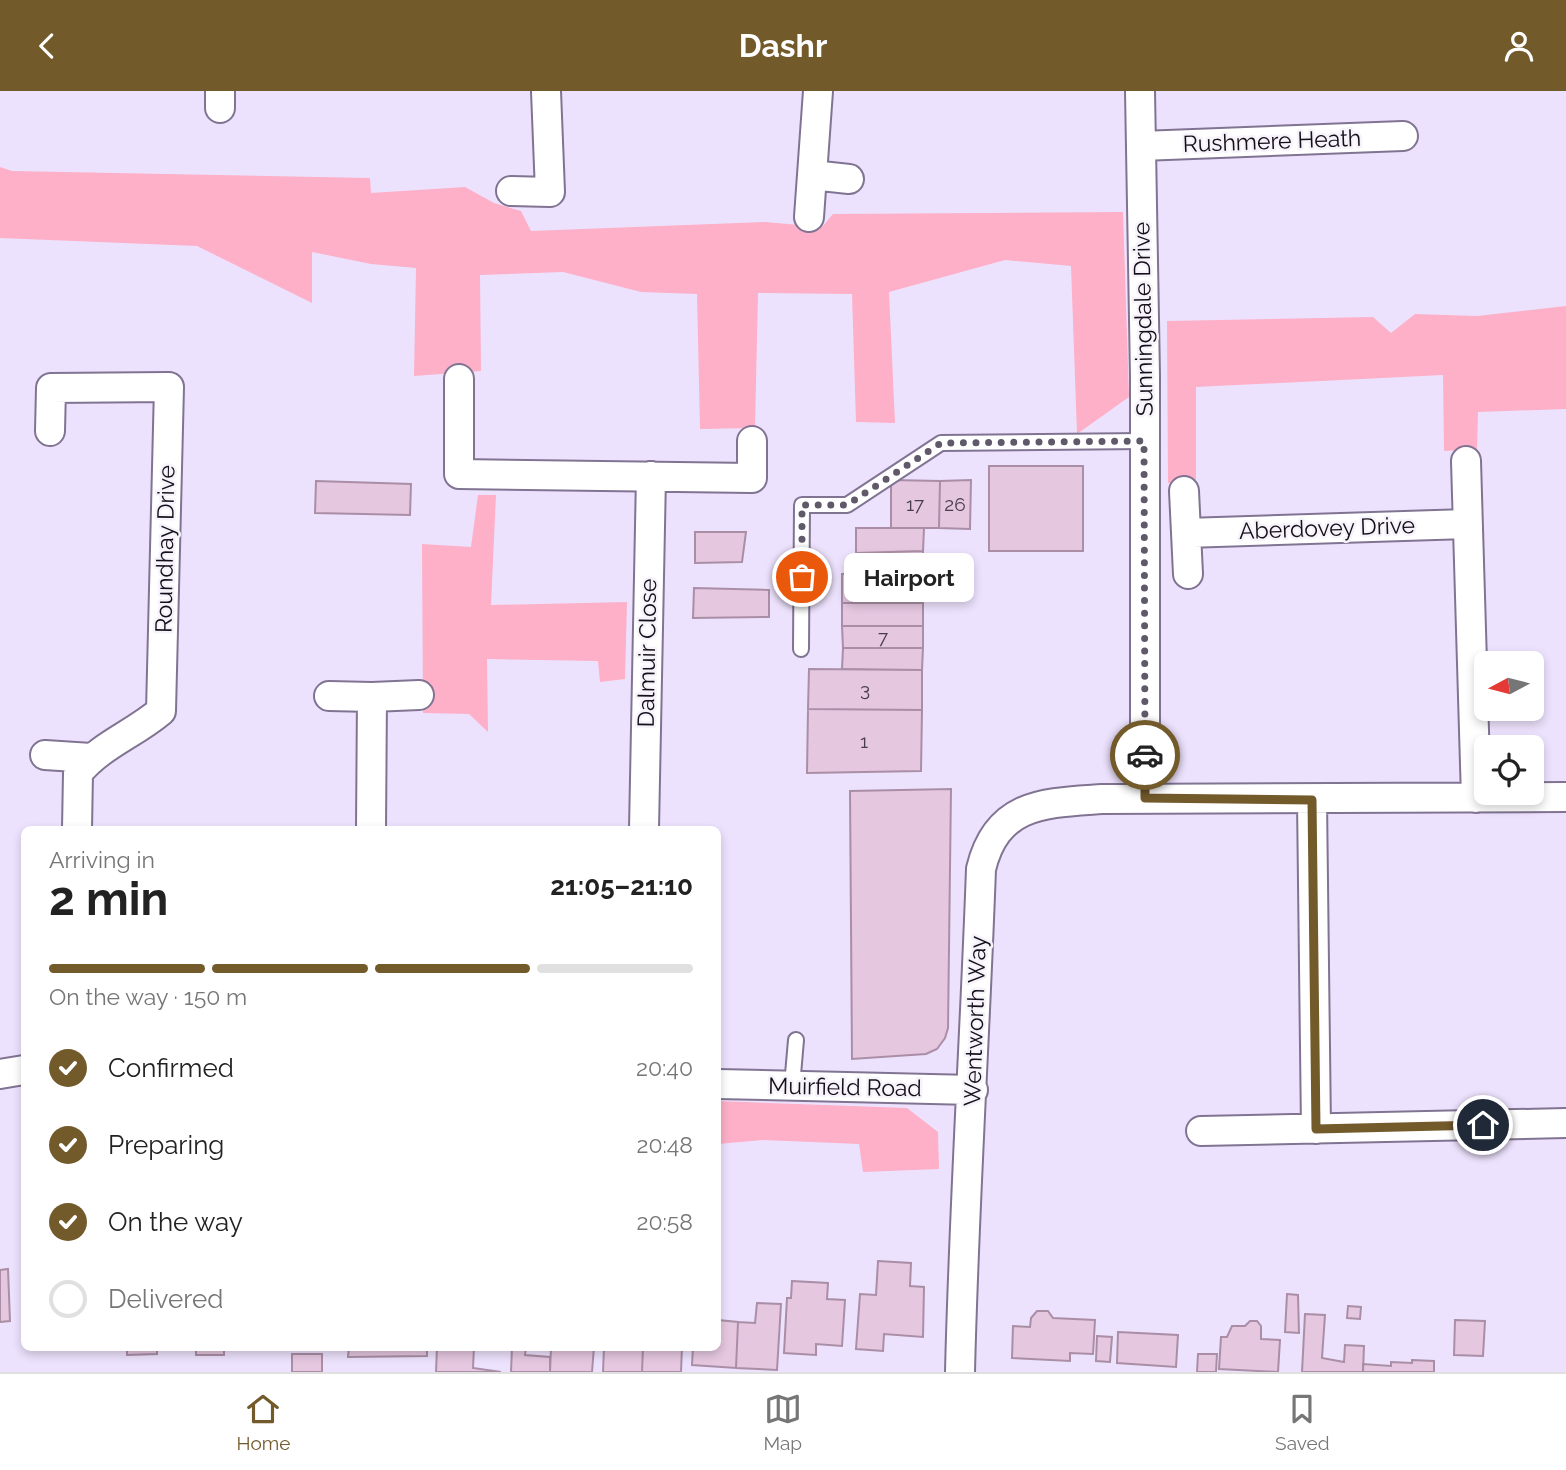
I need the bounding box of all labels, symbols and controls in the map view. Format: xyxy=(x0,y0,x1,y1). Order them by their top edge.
icon: back xyxy=(28,27,66,65)
text: Dashr xyxy=(739,27,827,64)
icon: person xyxy=(1500,27,1538,65)
street label: Rushmere Heath xyxy=(1182,124,1362,157)
street label: Sunningdale Drive xyxy=(1127,222,1158,416)
street label: Roundhay Drive xyxy=(150,465,179,633)
house number: 17 xyxy=(906,493,924,515)
house number: 26 xyxy=(944,493,966,515)
street label: Aberdovey Drive xyxy=(1238,511,1415,544)
pin xyxy=(772,547,832,607)
callout: Hairport xyxy=(844,553,973,601)
icon: bag xyxy=(783,558,821,596)
text: Hairport xyxy=(863,564,955,591)
street label: Dalmuir Close xyxy=(632,578,661,728)
house number: 7 xyxy=(878,626,888,648)
north arrow xyxy=(1474,651,1544,721)
map controls xyxy=(1474,651,1544,805)
house number: 3 xyxy=(860,678,870,700)
courier xyxy=(1110,720,1180,790)
house number: 1 xyxy=(860,730,868,752)
button: locate xyxy=(1474,735,1544,805)
icon: car xyxy=(1126,736,1164,774)
text: Arriving in xyxy=(49,846,155,873)
text: 21:05–21:10 xyxy=(550,871,693,901)
text: 2 min xyxy=(49,872,168,926)
street label: Wentworth Way xyxy=(958,935,991,1107)
text: On the way · 150 m xyxy=(49,983,247,1010)
icon: check xyxy=(49,1049,87,1087)
text: Confirmed xyxy=(108,1053,234,1083)
text: 20:40 xyxy=(636,1054,693,1081)
street label: Muirfield Road xyxy=(768,1072,922,1101)
pin xyxy=(1453,1095,1513,1155)
icon: home xyxy=(1464,1106,1502,1144)
icon: check xyxy=(49,1126,87,1164)
text: Preparing xyxy=(108,1130,224,1160)
text: 20:48 xyxy=(636,1131,693,1158)
icon: check xyxy=(49,1203,87,1241)
text: On the way xyxy=(108,1207,243,1237)
text: 20:58 xyxy=(636,1208,693,1235)
text: Delivered xyxy=(108,1284,223,1314)
tab: Home xyxy=(237,1390,290,1454)
tab: Map xyxy=(763,1390,802,1454)
tab: Saved xyxy=(1275,1390,1329,1454)

